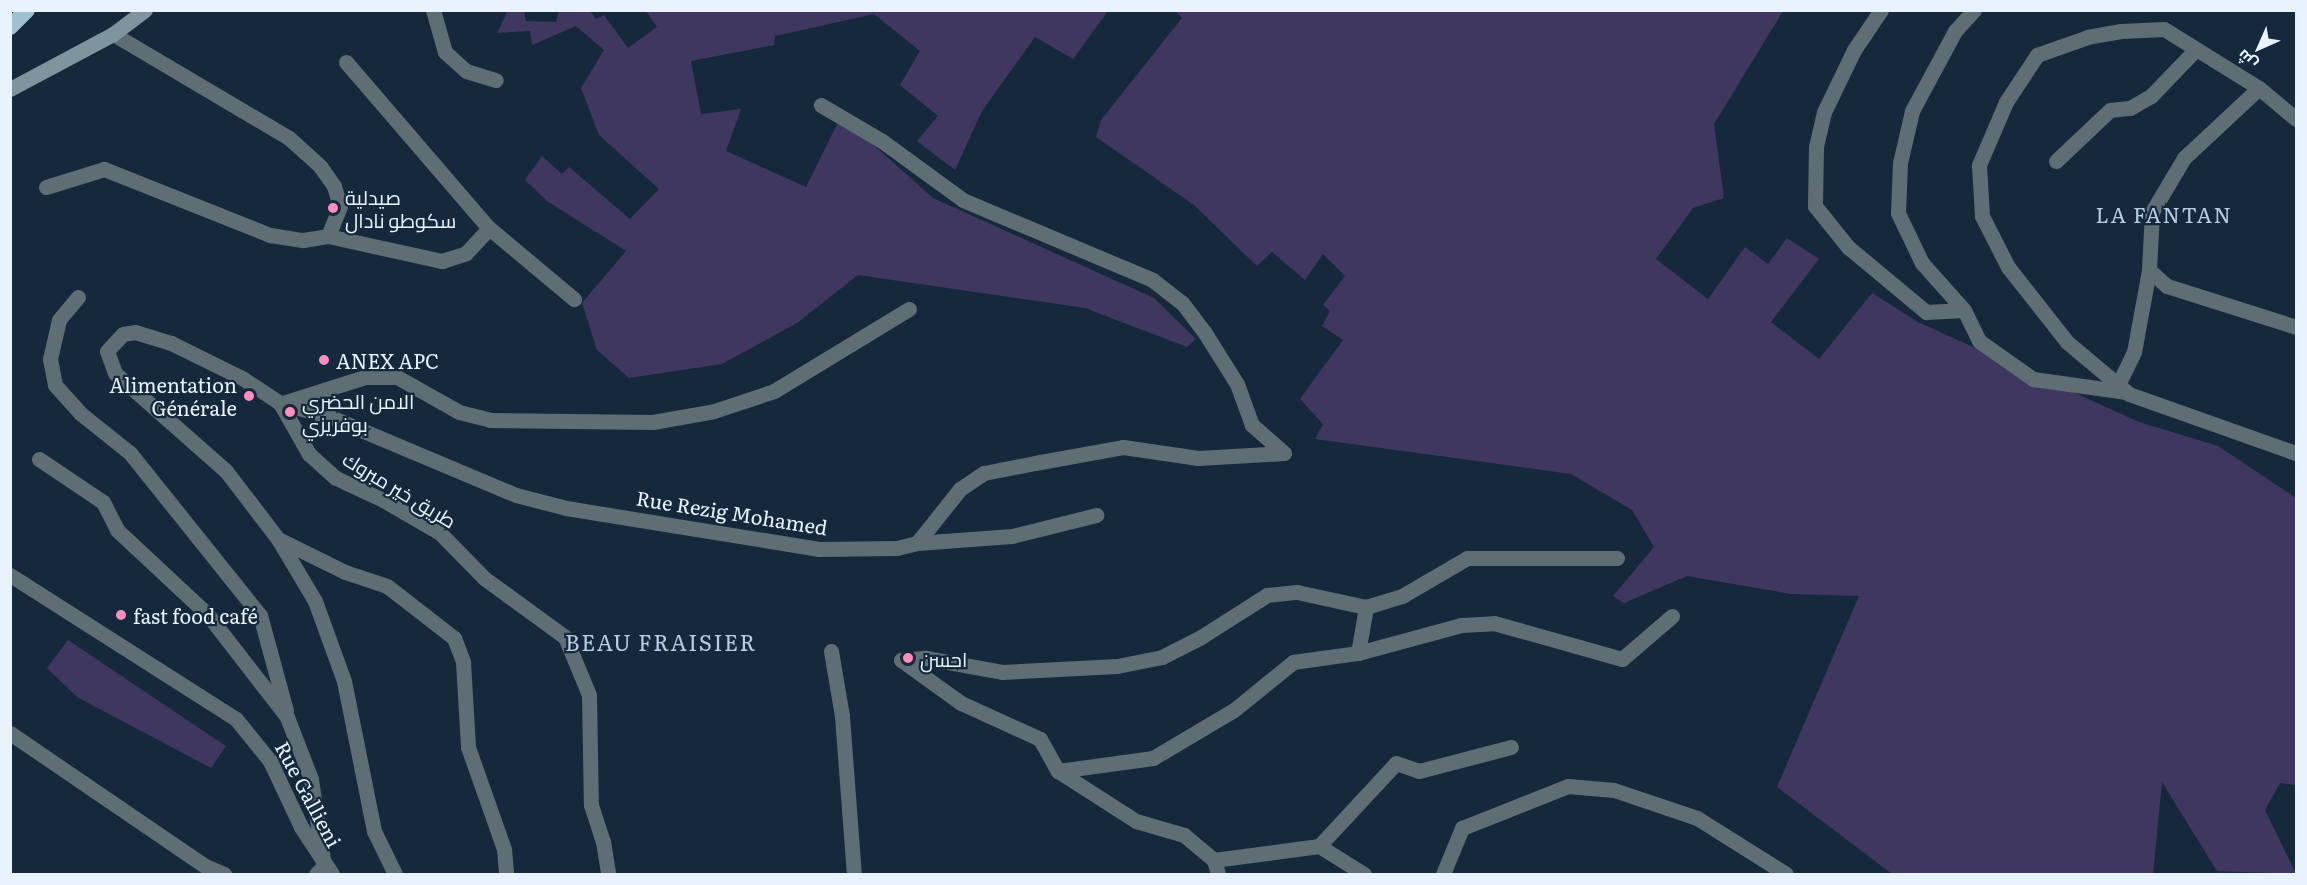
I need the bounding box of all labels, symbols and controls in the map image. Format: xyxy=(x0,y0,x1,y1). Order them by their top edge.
north arrow xyxy=(2229,18,2289,78)
text: ش xyxy=(2231,45,2262,76)
place label: صيدلية سكوطو نادال xyxy=(345,184,456,231)
marker: صيدلية سكوطو نادال xyxy=(326,201,340,215)
district label: LA FANTAN xyxy=(2096,201,2232,227)
place label: ANEX APC xyxy=(336,348,439,372)
marker: ANEX APC xyxy=(317,353,331,367)
place label: Alimentation Générale xyxy=(109,372,237,419)
place label: الامن الحضري بوفريزي xyxy=(302,388,414,435)
marker: Alimentation Générale xyxy=(242,389,256,403)
marker: الامن الحضري بوفريزي xyxy=(283,405,297,419)
street label: طريق خير مبروك xyxy=(339,446,461,532)
street label: Rue Rezig Mohamed xyxy=(635,485,829,539)
place label: fast food café xyxy=(133,603,258,627)
marker: fast food café xyxy=(114,608,128,622)
district label: BEAU FRAISIER xyxy=(565,629,757,655)
place label: احسن xyxy=(920,646,967,670)
marker: احسن xyxy=(901,651,915,665)
street label: Rue Gallieni xyxy=(271,737,347,851)

